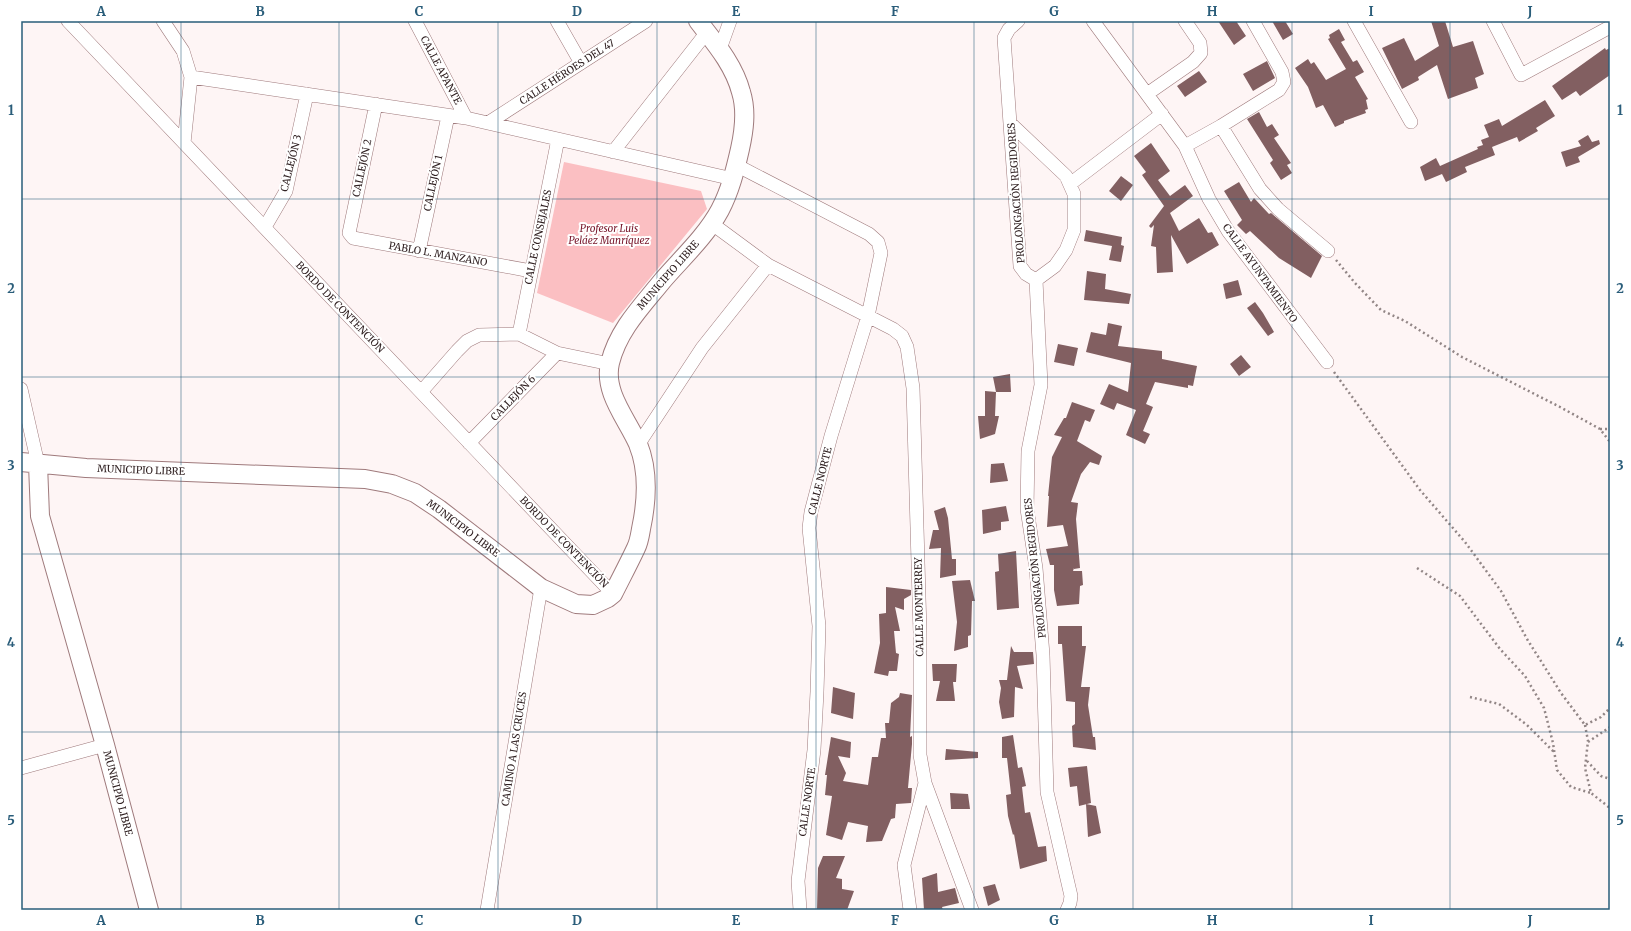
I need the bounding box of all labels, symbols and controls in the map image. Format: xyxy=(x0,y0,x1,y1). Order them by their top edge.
text: A xyxy=(95,3,106,20)
text: B xyxy=(255,3,265,20)
text: C xyxy=(415,3,424,20)
text: D xyxy=(572,3,582,20)
text: E xyxy=(732,3,741,20)
text: F xyxy=(891,3,899,20)
text: G xyxy=(1049,3,1059,20)
text: H xyxy=(1207,3,1218,20)
text: I xyxy=(1368,3,1374,20)
text: J xyxy=(1526,3,1533,20)
street label: CALLE APANTE xyxy=(418,34,465,107)
street label: CALLE HÉROES DEL 47 xyxy=(517,35,617,108)
text: 1 xyxy=(8,102,14,119)
text: 1 xyxy=(1617,102,1623,119)
street label: PROLONGACIÓN REGIDORES xyxy=(1004,122,1027,264)
street label: CALLEJÓN 3 xyxy=(277,133,304,193)
street label: CALLEJÓN 2 xyxy=(349,138,374,198)
street label: CALLEJÓN 1 xyxy=(420,153,445,212)
street label: CALLE CONSEJALES xyxy=(522,188,554,286)
street label: CALLE AYUNTAMIENTO xyxy=(1220,221,1300,325)
park label: Profesor Luis Peláez Manríquez xyxy=(568,222,650,247)
street label: MUNICIPIO LIBRE xyxy=(634,237,702,312)
street label: PABLO L. MANZANO xyxy=(388,239,488,269)
street label: BORDO DE CONTENCIÓN xyxy=(293,258,388,356)
text: 2 xyxy=(7,280,15,297)
text: 2 xyxy=(1616,280,1624,297)
street label: CALLEJÓN 6 xyxy=(487,372,538,424)
street label: CALLE NORTE xyxy=(805,445,835,516)
text: 3 xyxy=(7,457,15,474)
text: 3 xyxy=(1616,457,1624,474)
street label: MUNICIPIO LIBRE xyxy=(97,462,186,478)
street label: BORDO DE CONTENCIÓN xyxy=(517,493,612,591)
street label: MUNICIPIO LIBRE xyxy=(424,496,502,560)
street label: PROLONGACIÓN REGIDORES xyxy=(1020,497,1049,639)
street label: CALLE MONTERREY xyxy=(912,557,926,657)
text: 4 xyxy=(7,634,16,651)
text: 4 xyxy=(1616,634,1625,651)
street label: CAMINO A LAS CRUCES xyxy=(499,691,529,807)
street label: MUNICIPIO LIBRE xyxy=(100,749,136,838)
street label: CALLE NORTE xyxy=(796,766,818,837)
text: 5 xyxy=(7,812,15,829)
text: 5 xyxy=(1616,812,1624,829)
text: A xyxy=(95,912,106,929)
text: B xyxy=(255,912,265,929)
text: C xyxy=(415,912,424,929)
text: D xyxy=(572,912,582,929)
text: E xyxy=(732,912,741,929)
text: F xyxy=(891,912,899,929)
text: G xyxy=(1049,912,1059,929)
text: H xyxy=(1207,912,1218,929)
text: I xyxy=(1368,912,1374,929)
text: J xyxy=(1526,912,1533,929)

